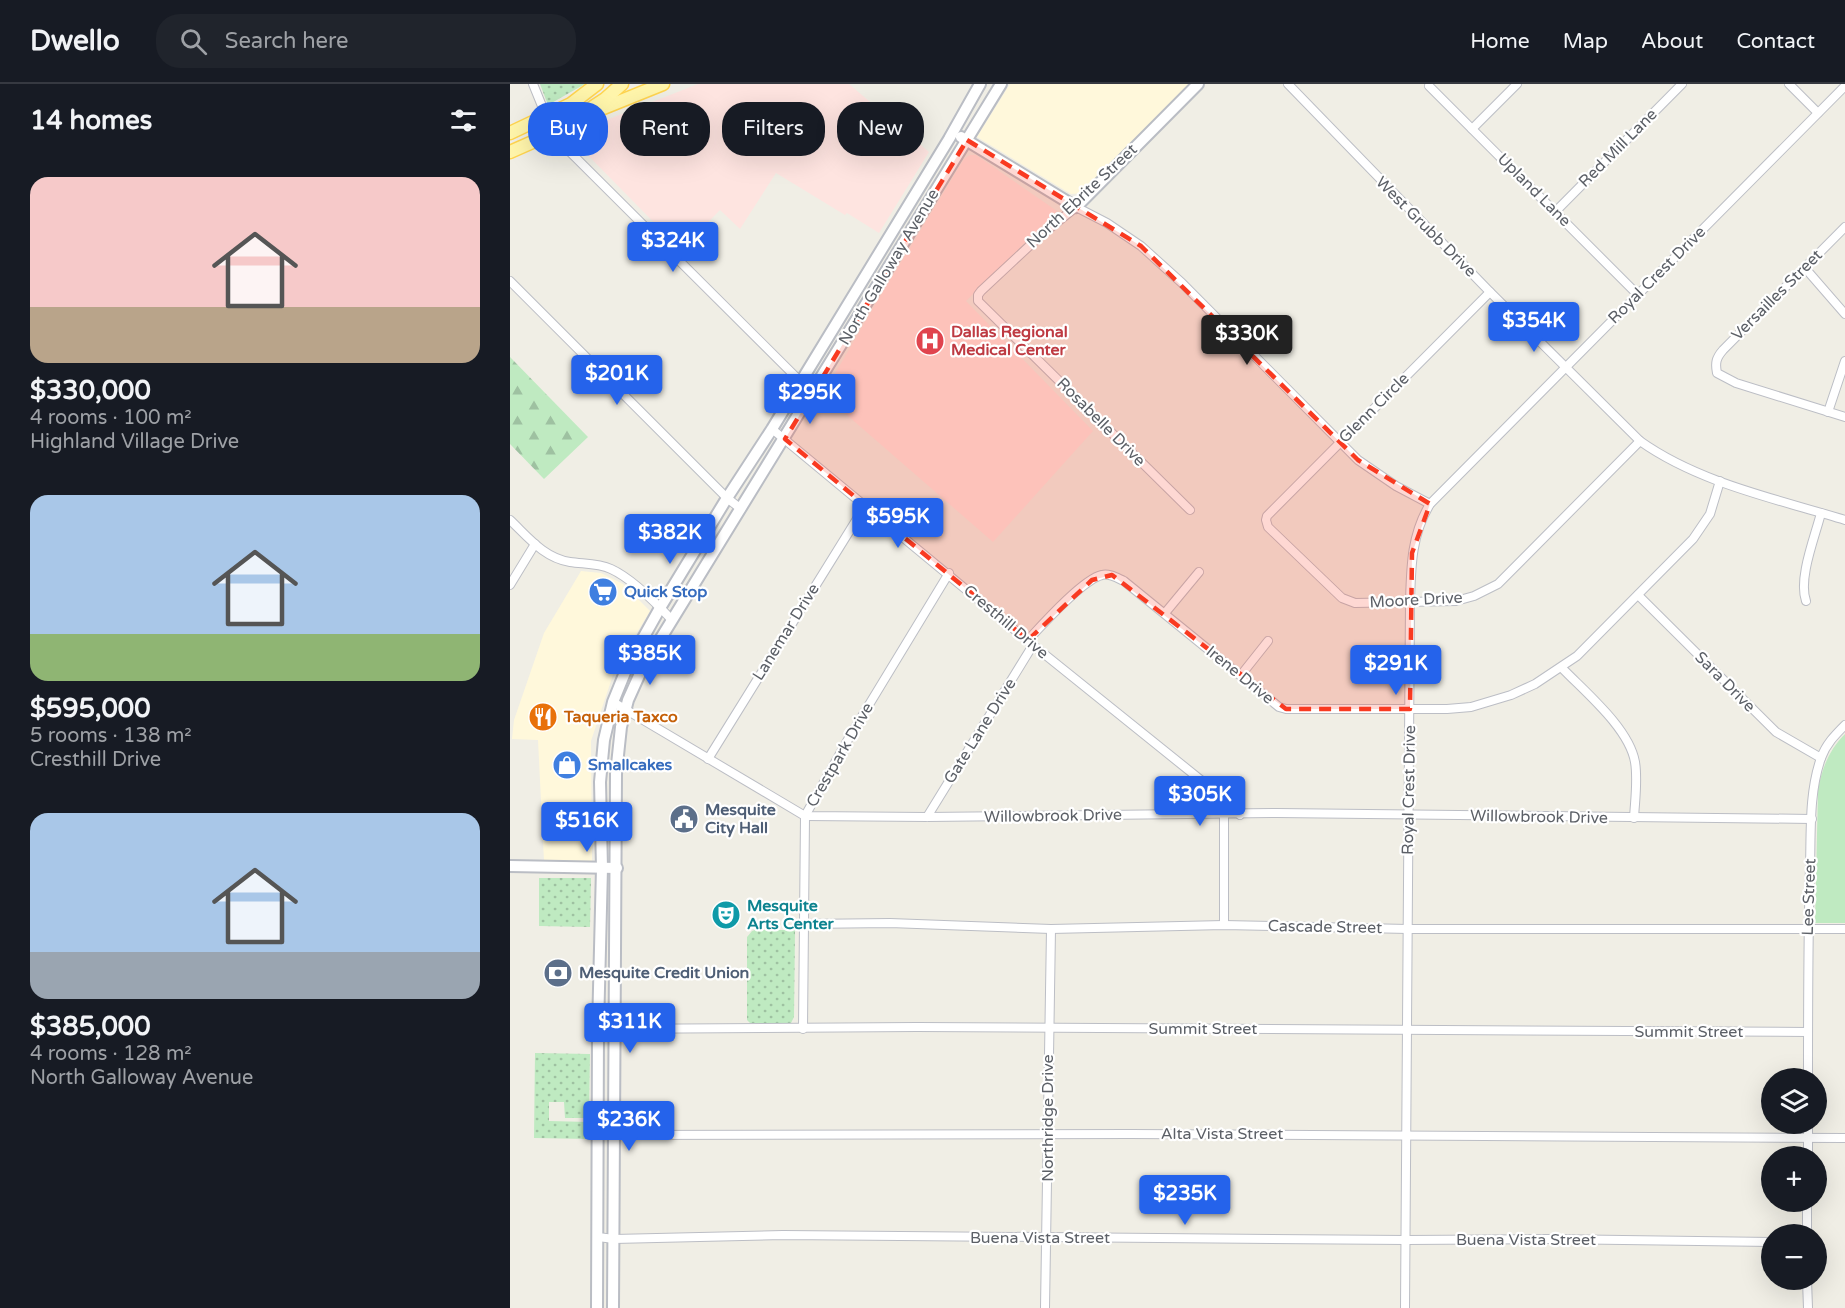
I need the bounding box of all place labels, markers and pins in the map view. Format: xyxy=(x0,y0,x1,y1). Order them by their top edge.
pin: $324K xyxy=(631,222,715,273)
pin: $354K xyxy=(1492,302,1576,353)
pin: $330K xyxy=(1205,315,1289,366)
place label: Dallas Regional Medical Center xyxy=(951,322,1068,360)
hospital icon: Dallas Regional Medical Center xyxy=(914,325,946,357)
pin: $201K xyxy=(575,355,659,406)
pin: $295K xyxy=(768,374,852,425)
pin: $595K xyxy=(856,498,940,549)
pin: $382K xyxy=(628,514,712,565)
supermarket icon: Quick Stop xyxy=(587,576,619,608)
place label: Quick Stop xyxy=(624,582,707,602)
pin: $385K xyxy=(608,635,692,686)
pin: $291K xyxy=(1354,645,1438,696)
restaurant icon: Taqueria Taxco xyxy=(527,701,559,733)
place label: Taqueria Taxco xyxy=(563,707,678,727)
shop icon: Smallcakes xyxy=(551,749,583,781)
place label: Smallcakes xyxy=(588,755,673,775)
pin: $305K xyxy=(1158,776,1242,827)
place label: Mesquite City Hall xyxy=(705,800,776,838)
pin: $516K xyxy=(545,802,629,853)
public building icon: Mesquite City Hall xyxy=(668,803,700,835)
place label: Mesquite Arts Center xyxy=(747,896,834,934)
theatre icon: Mesquite Arts Center xyxy=(710,899,742,931)
bank icon: Mesquite Credit Union xyxy=(542,957,574,989)
place label: Mesquite Credit Union xyxy=(579,963,749,983)
pin: $311K xyxy=(588,1003,672,1054)
pin: $236K xyxy=(587,1101,671,1152)
pin: $235K xyxy=(1143,1175,1227,1226)

